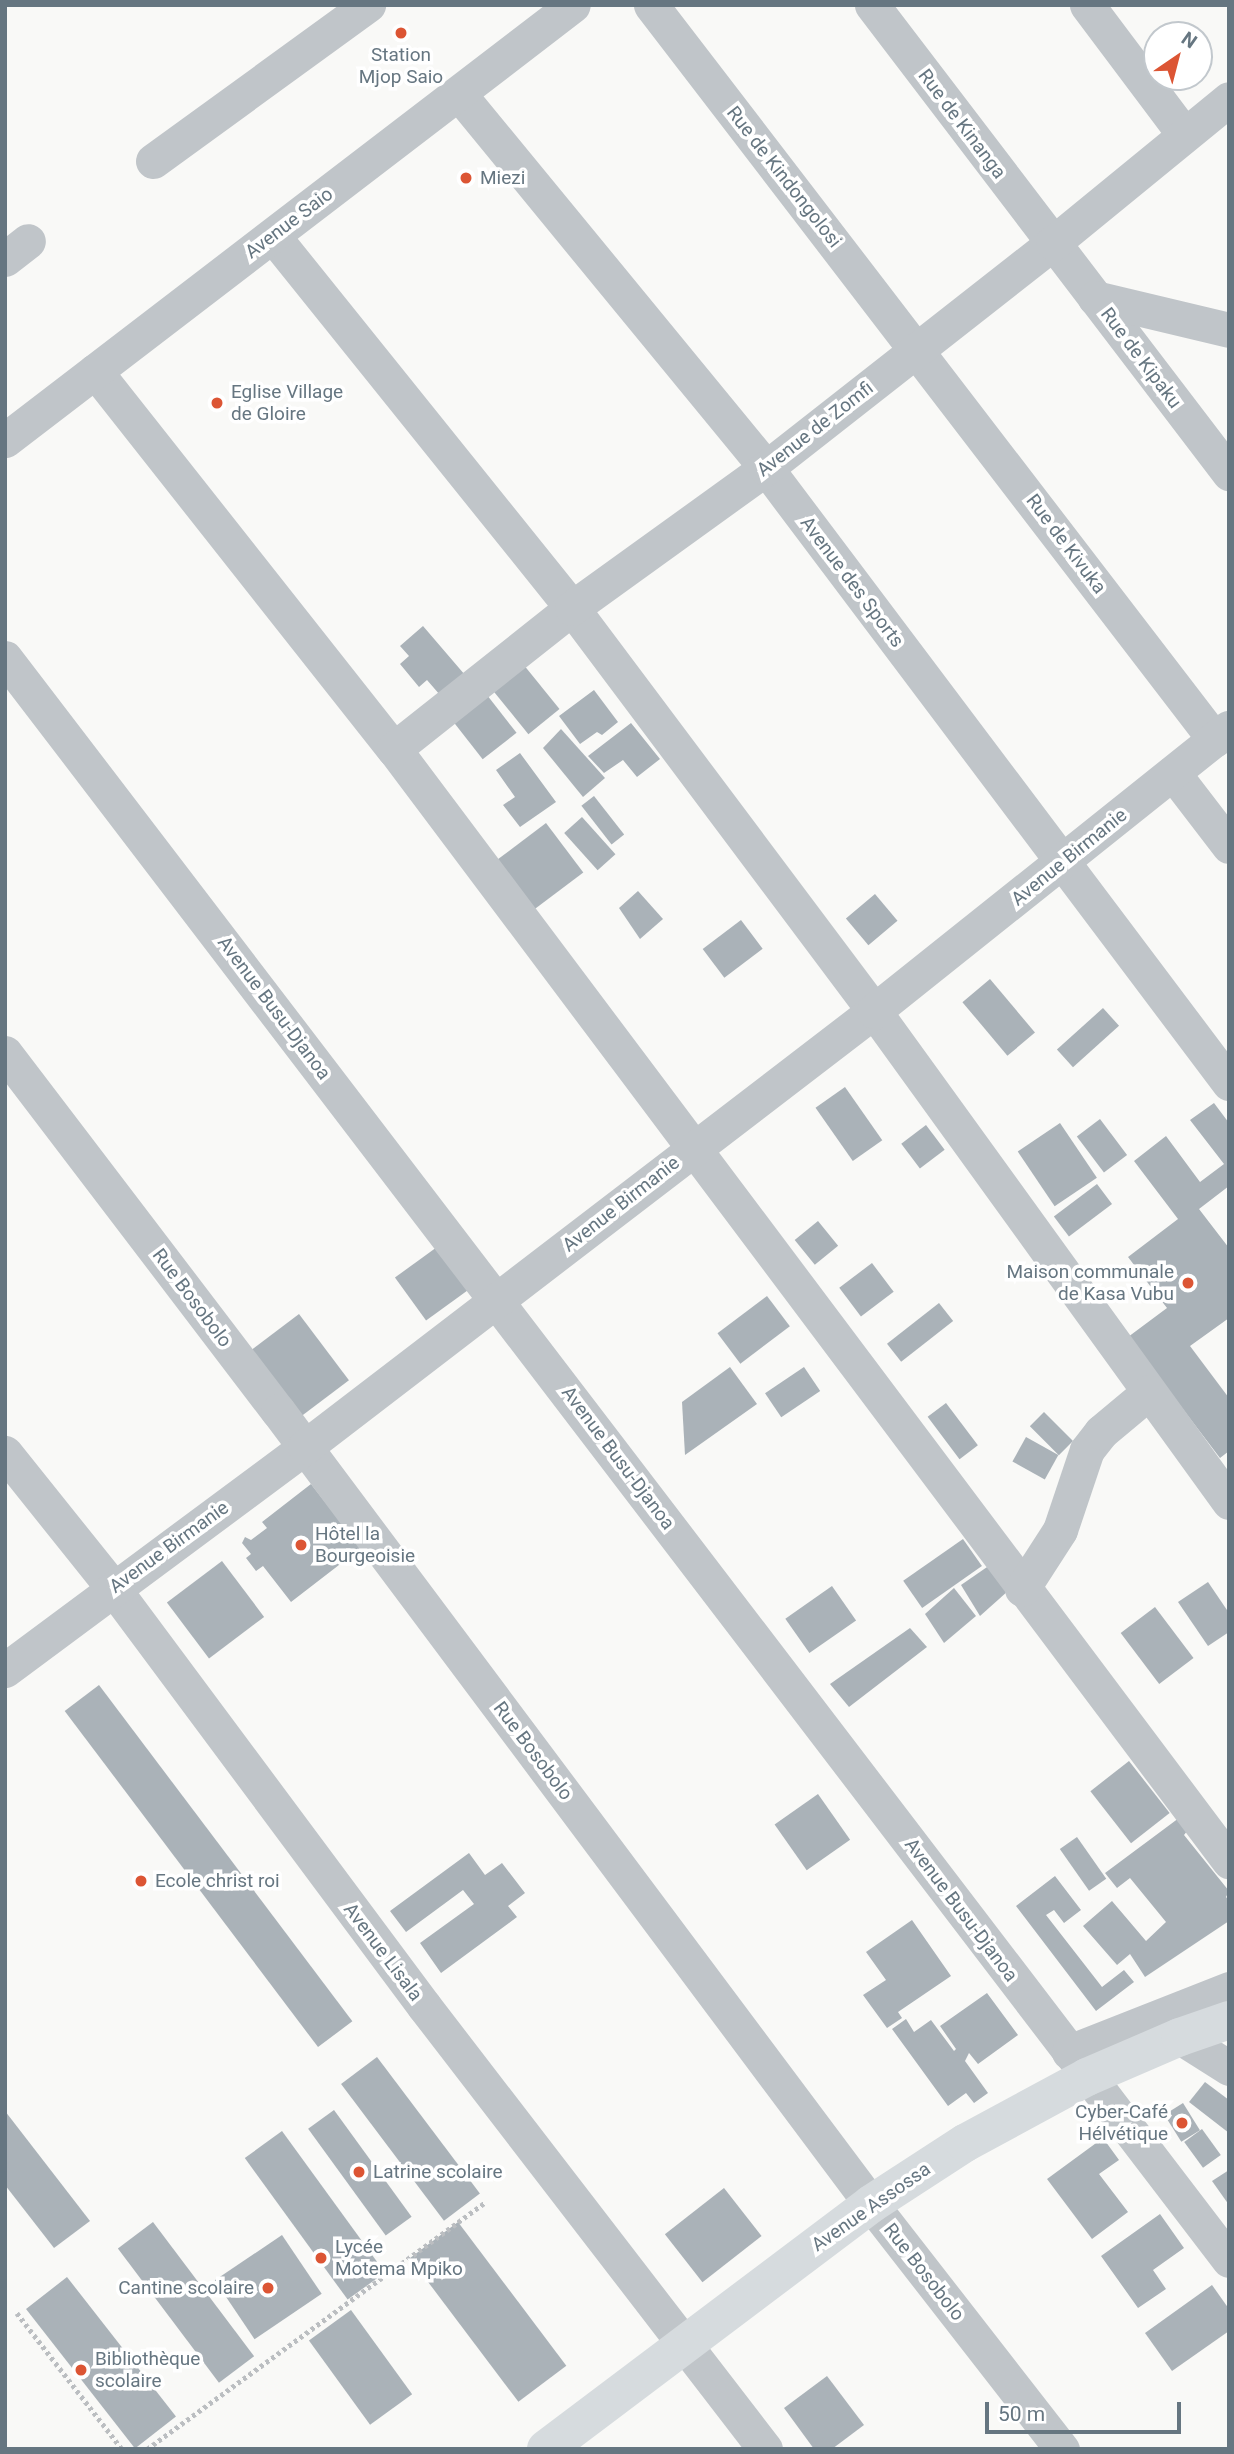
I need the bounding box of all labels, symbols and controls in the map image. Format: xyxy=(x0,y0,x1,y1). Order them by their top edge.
north arrow xyxy=(1143,21,1213,91)
marker: Station Mjop Saio xyxy=(393,25,409,41)
text: N xyxy=(1177,27,1201,53)
place label: Station Mjop Saio xyxy=(359,44,443,88)
street label: Rue de Kinanga xyxy=(913,65,1011,183)
street label: Rue de Kindongolosi xyxy=(722,102,846,252)
place label: Miezi xyxy=(480,167,525,189)
marker: Miezi xyxy=(458,170,474,186)
street label: Avenue Saio xyxy=(241,183,337,263)
street label: Rue de Kipaku xyxy=(1096,303,1186,413)
street label: Avenue de Zomfi xyxy=(752,376,878,482)
place label: Eglise Village de Gloire xyxy=(231,381,343,425)
marker: Eglise Village de Gloire xyxy=(209,395,225,411)
street label: Rue de Kivuka xyxy=(1021,490,1111,598)
street label: Avenue des Sports xyxy=(795,512,909,652)
street label: Avenue Birmanie xyxy=(1007,803,1131,911)
street label: Avenue Busu-Djanoa xyxy=(213,932,335,1084)
street label: Avenue Birmanie xyxy=(558,1151,684,1257)
street label: Rue Bosobolo xyxy=(148,1244,236,1352)
place label: Maison communale de Kasa Vubu xyxy=(1007,1261,1174,1305)
marker: Maison communale de Kasa Vubu xyxy=(1180,1275,1196,1291)
street label: Avenue Busu-Djanoa xyxy=(557,1382,679,1534)
street label: Avenue Birmanie xyxy=(105,1496,233,1598)
place label: Hôtel la Bourgeoisie xyxy=(315,1523,415,1567)
marker: Hôtel la Bourgeoisie xyxy=(293,1537,309,1553)
street label: Rue Bosobolo xyxy=(489,1697,577,1805)
street label: Avenue Busu-Djanoa xyxy=(900,1834,1022,1986)
place label: Ecole christ roi xyxy=(155,1870,280,1892)
marker: Ecole christ roi xyxy=(133,1873,149,1889)
street label: Avenue Lisala xyxy=(339,1899,427,2005)
place label: Cyber-Café Hélvétique xyxy=(1075,2101,1168,2145)
marker: Cyber-Café Hélvétique xyxy=(1174,2115,1190,2131)
street label: Avenue Assossa xyxy=(807,2158,935,2256)
place label: Latrine scolaire xyxy=(373,2161,503,2183)
marker: Latrine scolaire xyxy=(351,2164,367,2180)
street label: Rue Bosobolo xyxy=(879,2219,969,2325)
place label: Lycée Motema Mpiko xyxy=(335,2236,463,2280)
marker: Lycée Motema Mpiko xyxy=(313,2250,329,2266)
place label: Cantine scolaire xyxy=(118,2277,254,2299)
marker: Cantine scolaire xyxy=(260,2280,276,2296)
place label: Bibliothèque scolaire xyxy=(95,2348,200,2392)
marker: Bibliothèque scolaire xyxy=(73,2362,89,2378)
scale bar xyxy=(989,2388,1185,2432)
text: 50 m xyxy=(998,2402,1045,2426)

